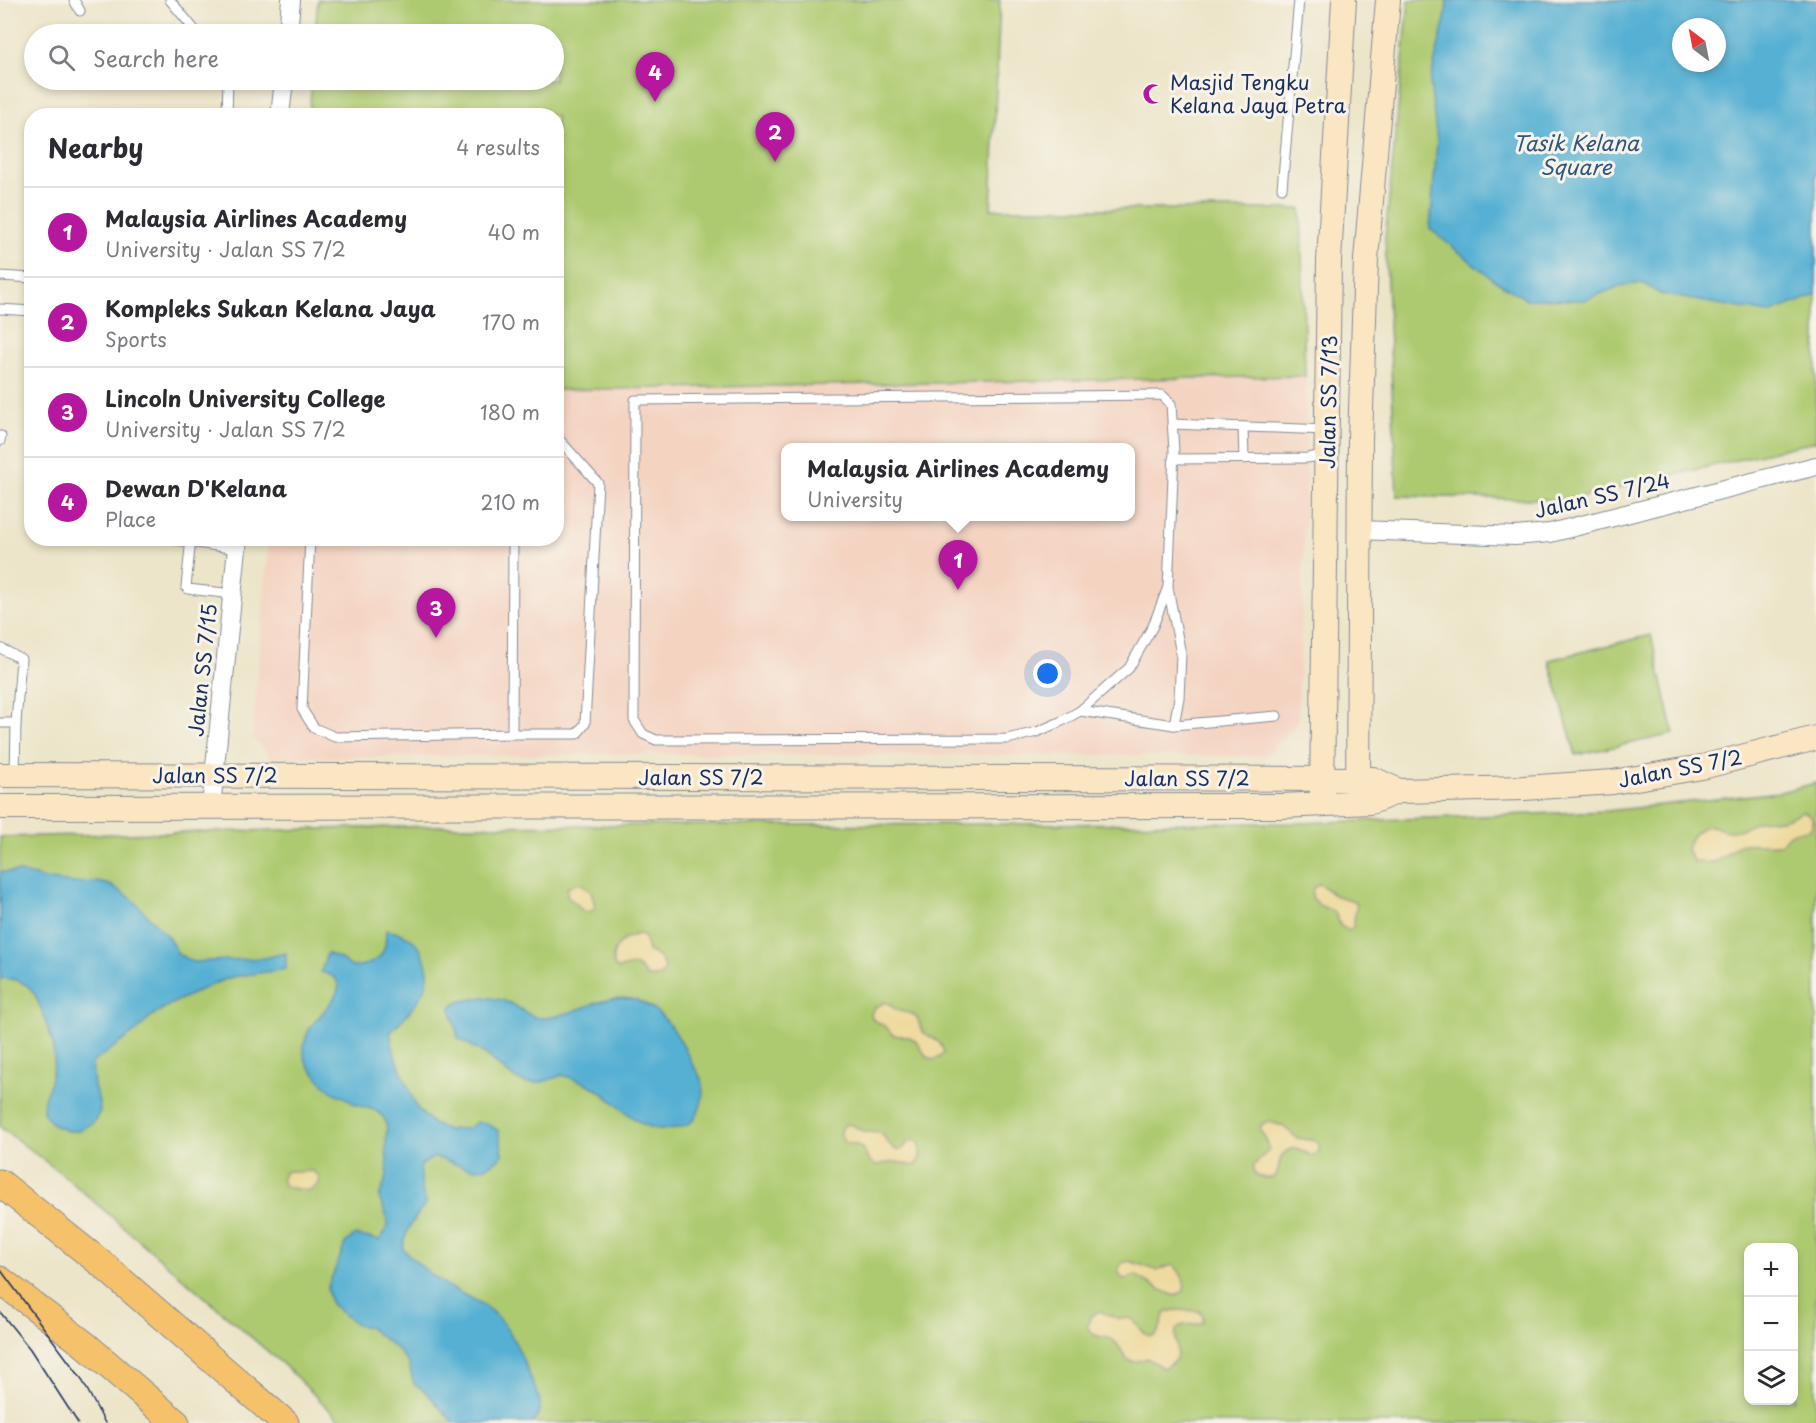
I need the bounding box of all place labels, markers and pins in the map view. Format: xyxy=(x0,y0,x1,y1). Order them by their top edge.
pin: 4 xyxy=(636,52,674,102)
place label: Masjid Tengku Kelana Jaya Petra xyxy=(1170,67,1347,120)
mosque icon: Masjid Tengku Kelana Jaya Petra xyxy=(1141,82,1165,106)
pin: 2 xyxy=(756,112,794,162)
pin: 1 xyxy=(938,540,978,590)
pin: 3 xyxy=(416,588,456,638)

